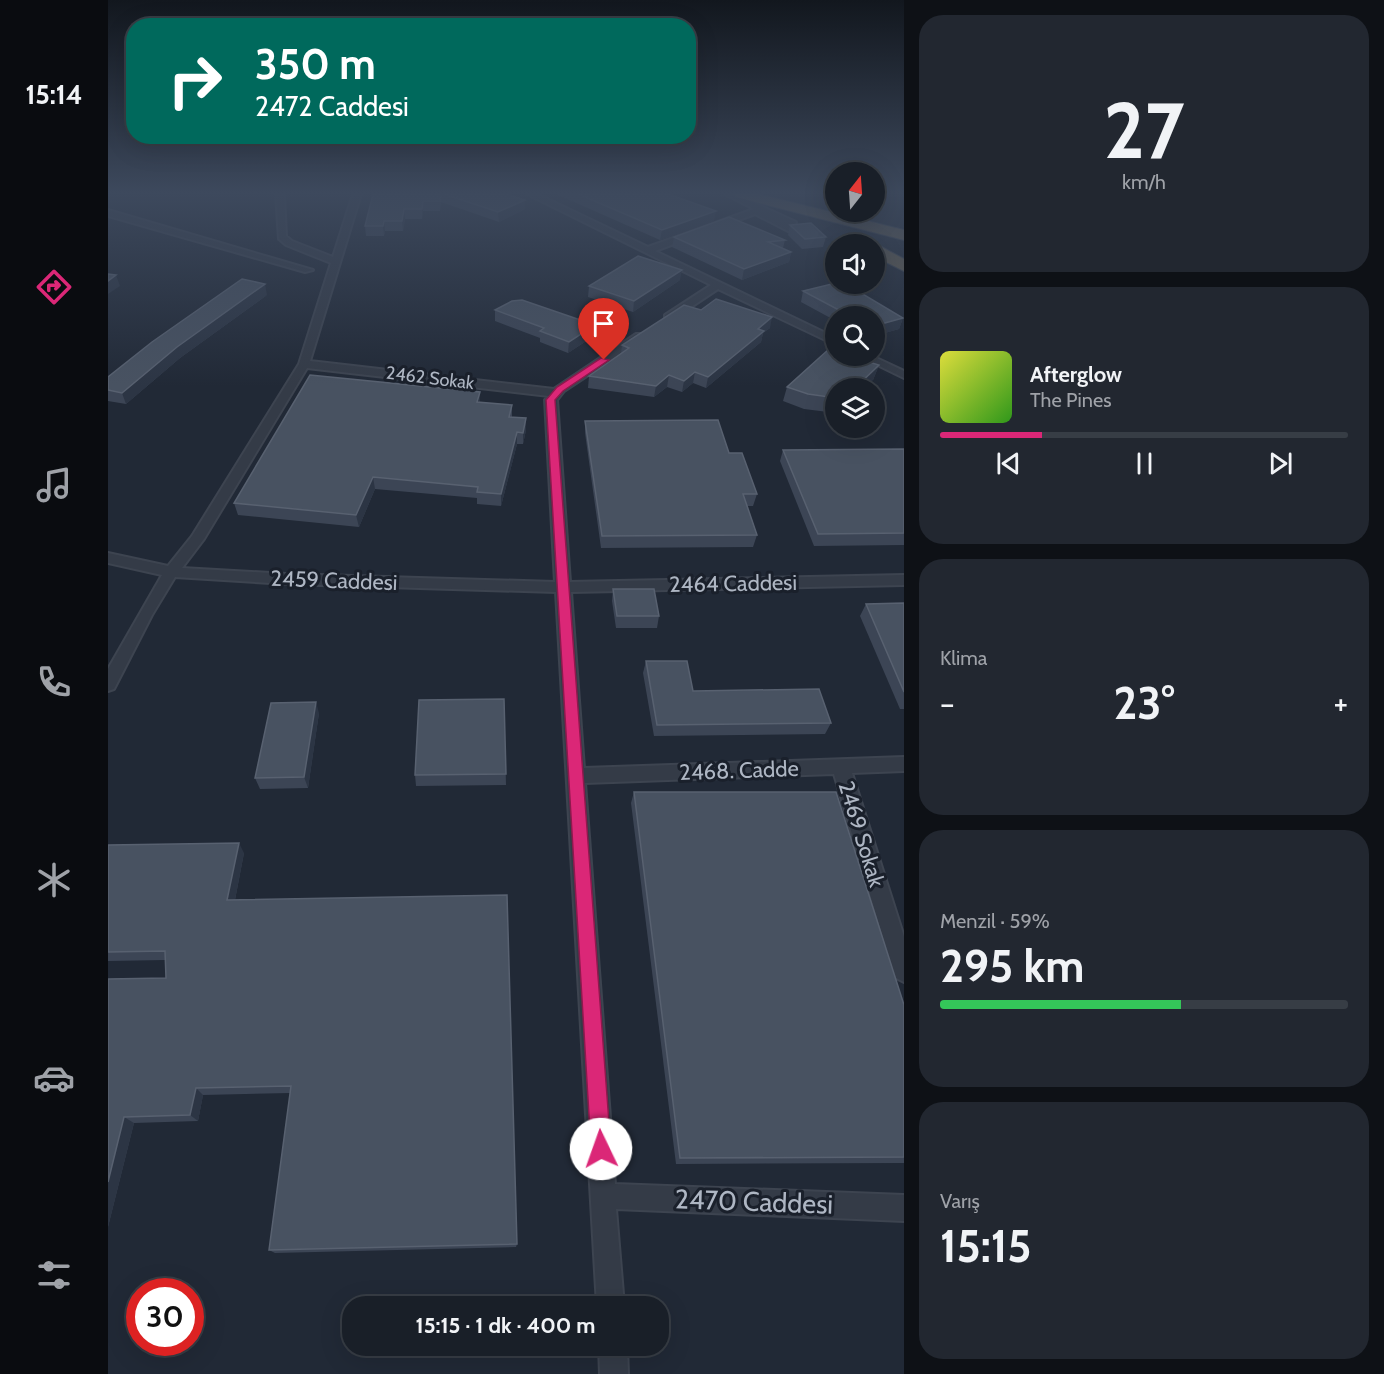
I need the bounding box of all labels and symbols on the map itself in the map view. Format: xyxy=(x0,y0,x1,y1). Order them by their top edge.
north arrow xyxy=(825,162,885,222)
pin xyxy=(578,298,629,360)
street label: 2462 Sokak xyxy=(385,362,476,394)
street label: 2459 Caddesi xyxy=(270,565,398,596)
street label: 2464 Caddesi xyxy=(669,569,797,598)
street label: 2468. Cadde xyxy=(679,755,799,786)
street label: 2469 Sokak xyxy=(833,778,890,890)
position arrow xyxy=(569,1117,633,1181)
street label: 2470 Caddesi xyxy=(674,1182,834,1221)
speed limit sign: 30 xyxy=(126,1278,204,1356)

